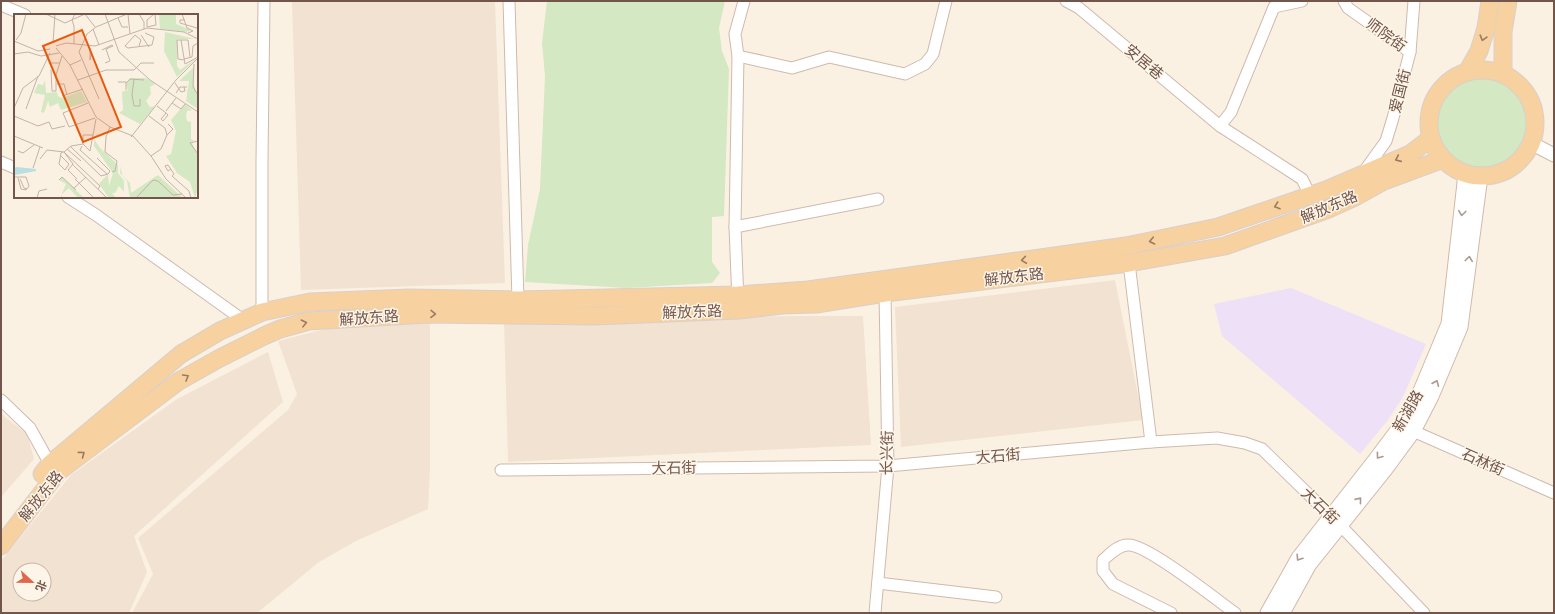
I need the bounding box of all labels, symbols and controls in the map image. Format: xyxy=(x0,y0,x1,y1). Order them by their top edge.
street label: 师院街 xyxy=(1361,13,1411,57)
inset map xyxy=(14,14,198,198)
one-way arrow xyxy=(1479,35,1488,42)
street label: 安居巷 xyxy=(1120,39,1168,85)
street label: 爱国街 xyxy=(1384,66,1416,116)
one-way arrow xyxy=(1395,154,1403,162)
street label: 解放东路 xyxy=(1297,185,1361,229)
one-way arrow xyxy=(1274,202,1281,210)
one-way arrow xyxy=(1458,210,1467,216)
one-way arrow xyxy=(1149,236,1155,244)
one-way arrow xyxy=(1021,255,1027,264)
one-way arrow xyxy=(1464,255,1473,262)
street label: 解放东路 xyxy=(983,262,1045,292)
street label: 解放东路 xyxy=(662,300,722,324)
street label: 解放东路 xyxy=(338,305,400,331)
one-way arrow xyxy=(430,310,436,318)
one-way arrow xyxy=(300,319,307,328)
one-way arrow xyxy=(182,375,189,382)
one-way arrow xyxy=(1432,380,1440,387)
street label: 新湖路 xyxy=(1387,386,1429,436)
street label: 长兴街 xyxy=(876,430,898,476)
street label: 大石街 xyxy=(975,443,1021,469)
street label: 石林街 xyxy=(1458,443,1508,481)
one-way arrow xyxy=(77,452,84,459)
one-way arrow xyxy=(1377,452,1384,459)
street label: 大石街 xyxy=(651,457,697,479)
street label: 解放东路 xyxy=(14,466,68,526)
street label: 大石街 xyxy=(1296,482,1344,530)
one-way arrow xyxy=(1355,498,1362,505)
one-way arrow xyxy=(1297,554,1304,561)
north arrow xyxy=(12,562,52,602)
text: 北 xyxy=(32,578,51,594)

